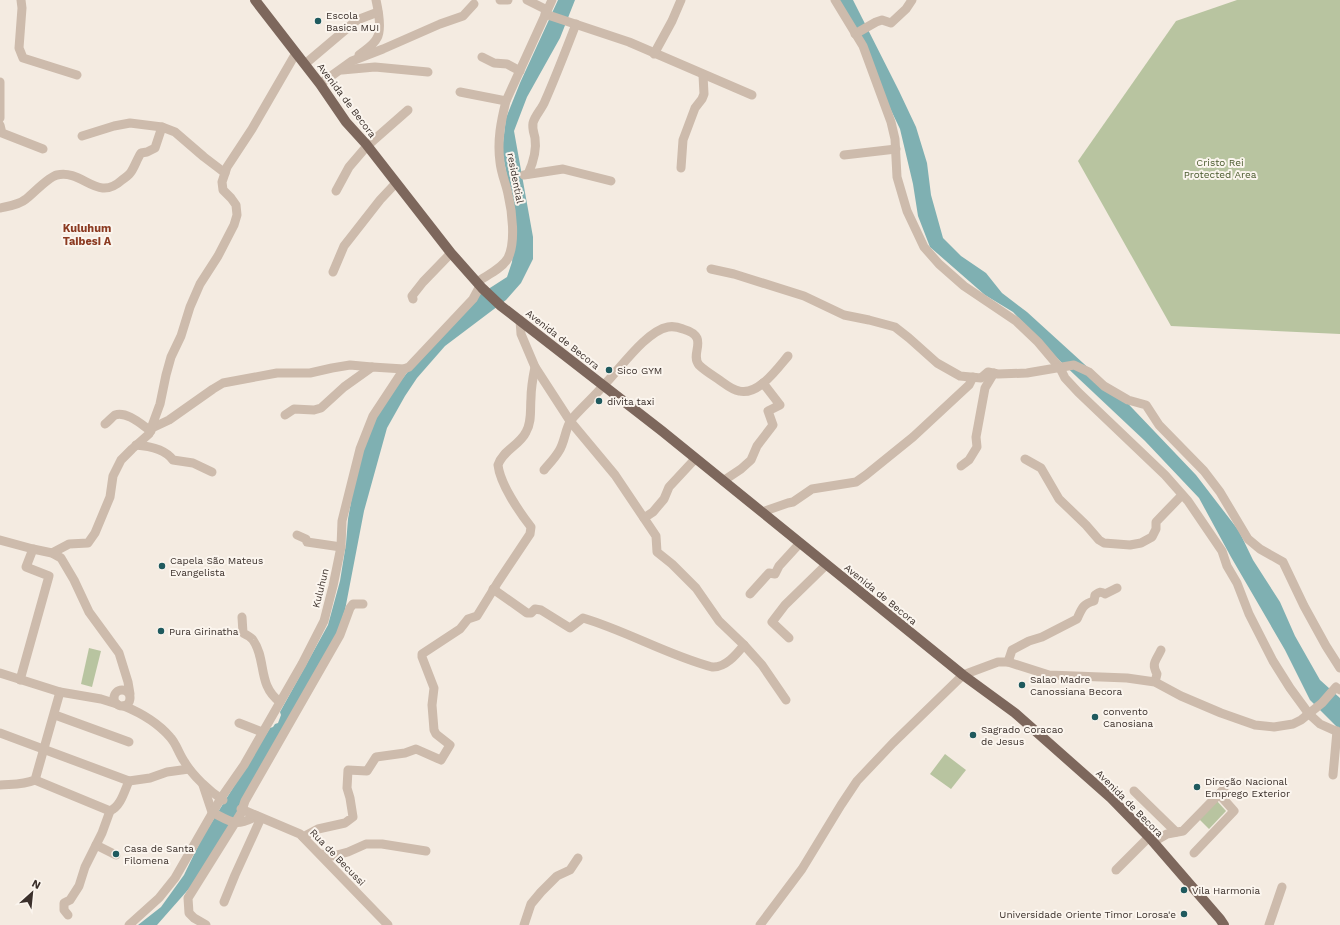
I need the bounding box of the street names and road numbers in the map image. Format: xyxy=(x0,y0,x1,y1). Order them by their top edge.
street label: Avenida de Becora xyxy=(315,61,378,140)
street label: residential xyxy=(505,152,526,204)
street label: Avenida de Becora xyxy=(524,307,602,372)
street label: Avenida de Becora xyxy=(842,562,919,627)
street label: Kuluhun xyxy=(310,567,331,609)
street label: Avenida de Becora xyxy=(1094,768,1166,839)
street label: Rua de Becussi xyxy=(308,827,367,888)

